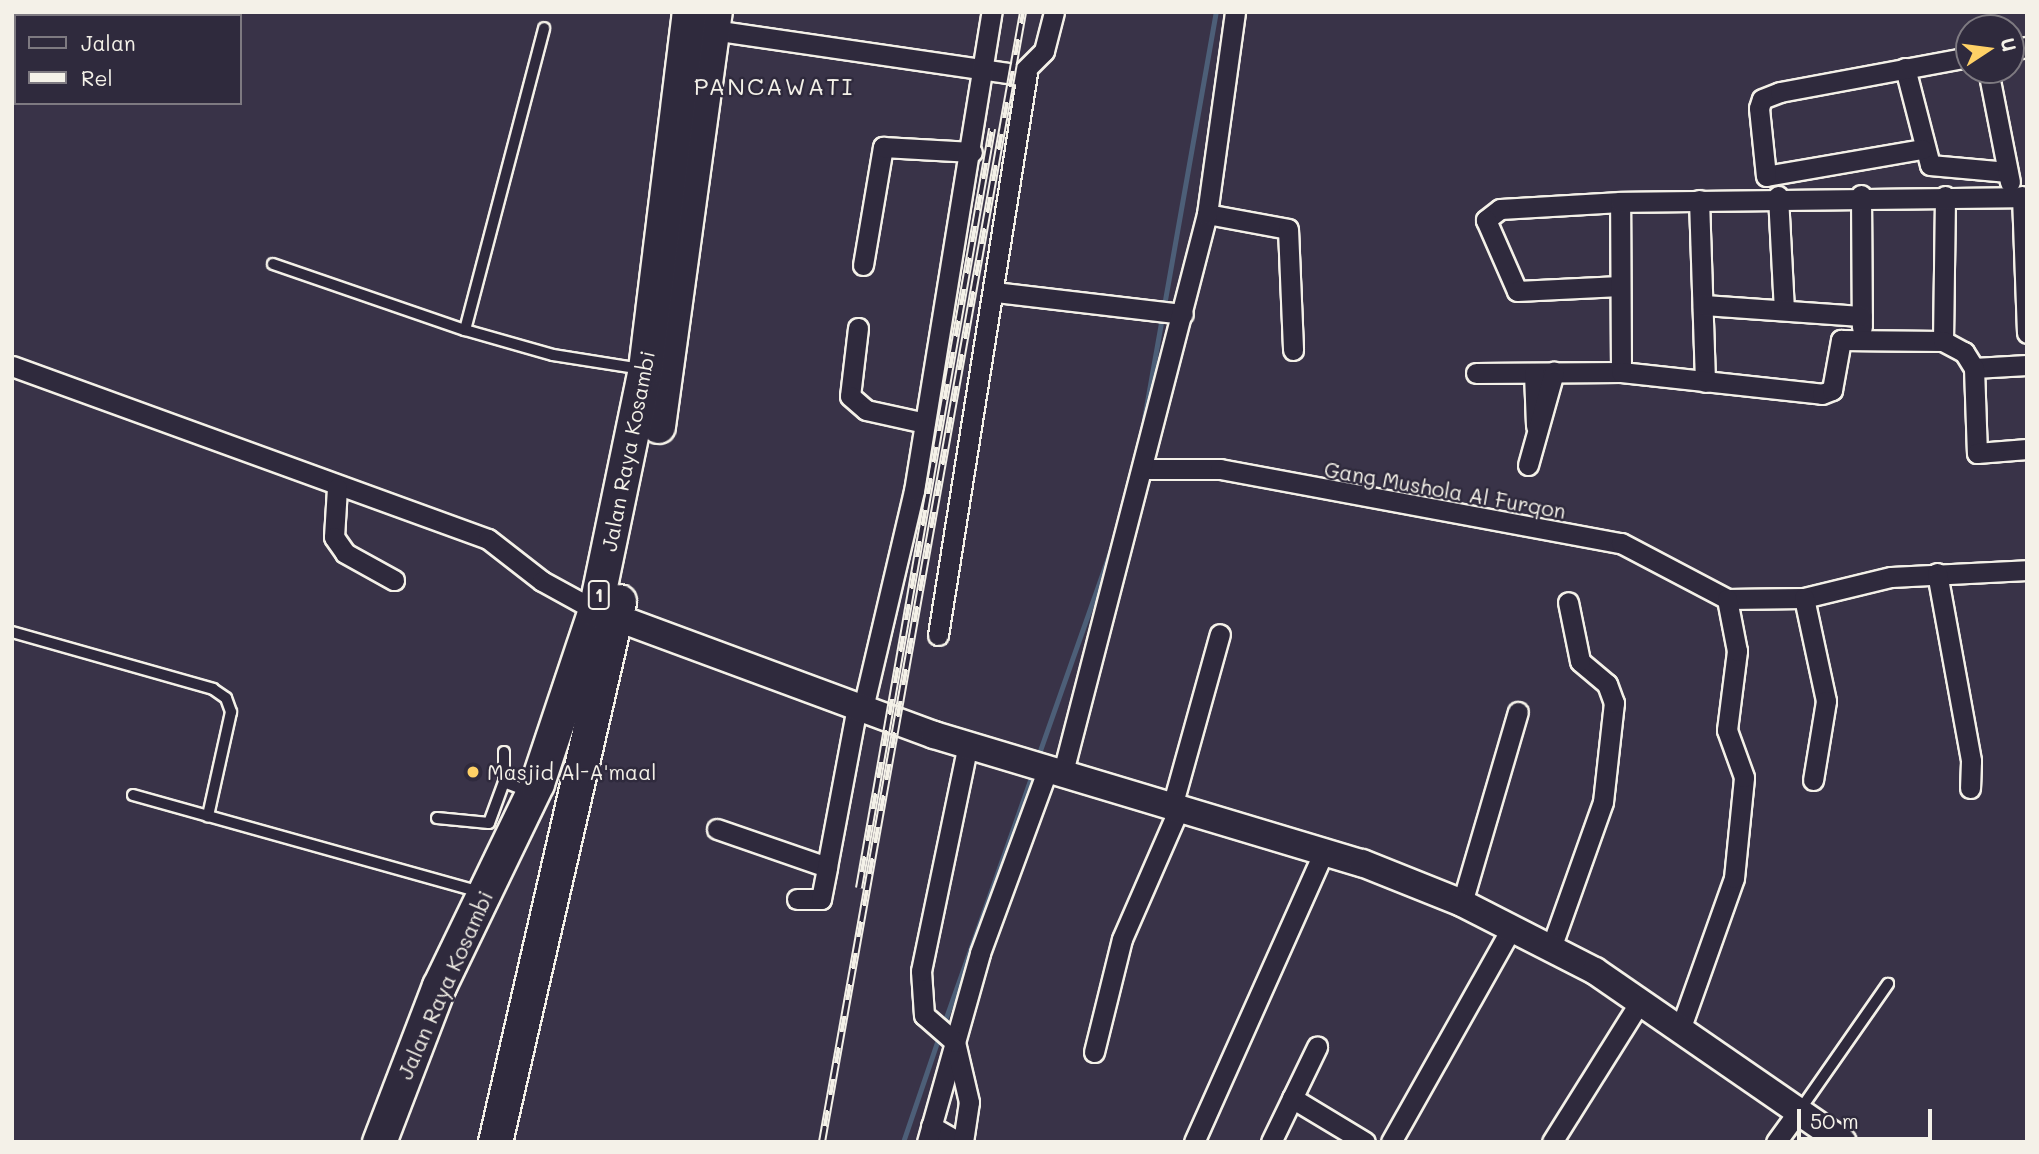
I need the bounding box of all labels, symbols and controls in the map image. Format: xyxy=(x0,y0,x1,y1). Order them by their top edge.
legend xyxy=(14,14,242,105)
north arrow xyxy=(1955,14,2025,84)
text: Jalan xyxy=(81,29,136,56)
text: U xyxy=(1995,35,2023,54)
text: Rel xyxy=(81,64,113,91)
district label: PANCAWATI xyxy=(695,72,853,100)
street label: Jalan Raya Kosambi xyxy=(596,349,660,553)
street label: Gang Mushola Al Furqon xyxy=(1322,456,1568,524)
road number: 1 xyxy=(587,580,611,610)
place label: Masjid Al-A'maal xyxy=(487,759,657,785)
marker: Masjid Al-A'maal xyxy=(465,764,481,780)
street label: Jalan Raya Kosambi xyxy=(392,887,498,1083)
scale bar xyxy=(1801,1094,1936,1138)
text: 50 m xyxy=(1810,1107,1859,1134)

